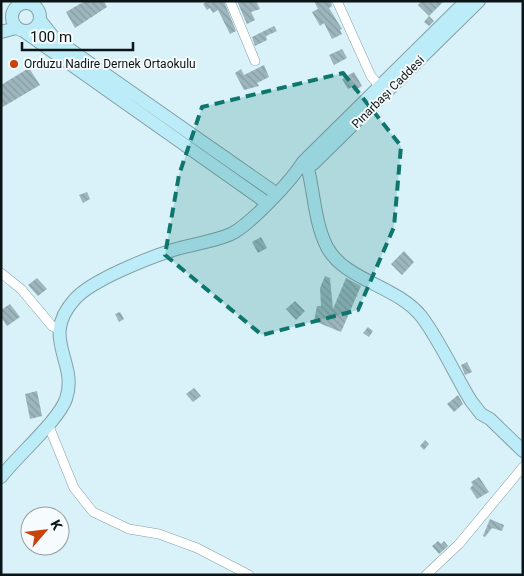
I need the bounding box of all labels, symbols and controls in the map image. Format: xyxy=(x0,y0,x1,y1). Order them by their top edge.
scale bar xyxy=(22,20,134,52)
text: 100 m xyxy=(30,28,72,46)
street label: Pınarbaşı Caddesi xyxy=(349,53,427,131)
place label: Orduzu Nadire Dernek Ortaokulu xyxy=(24,57,196,71)
marker: Orduzu Nadire Dernek Ortaokulu xyxy=(8,58,20,70)
north arrow xyxy=(20,506,70,556)
text: K xyxy=(47,517,66,533)

